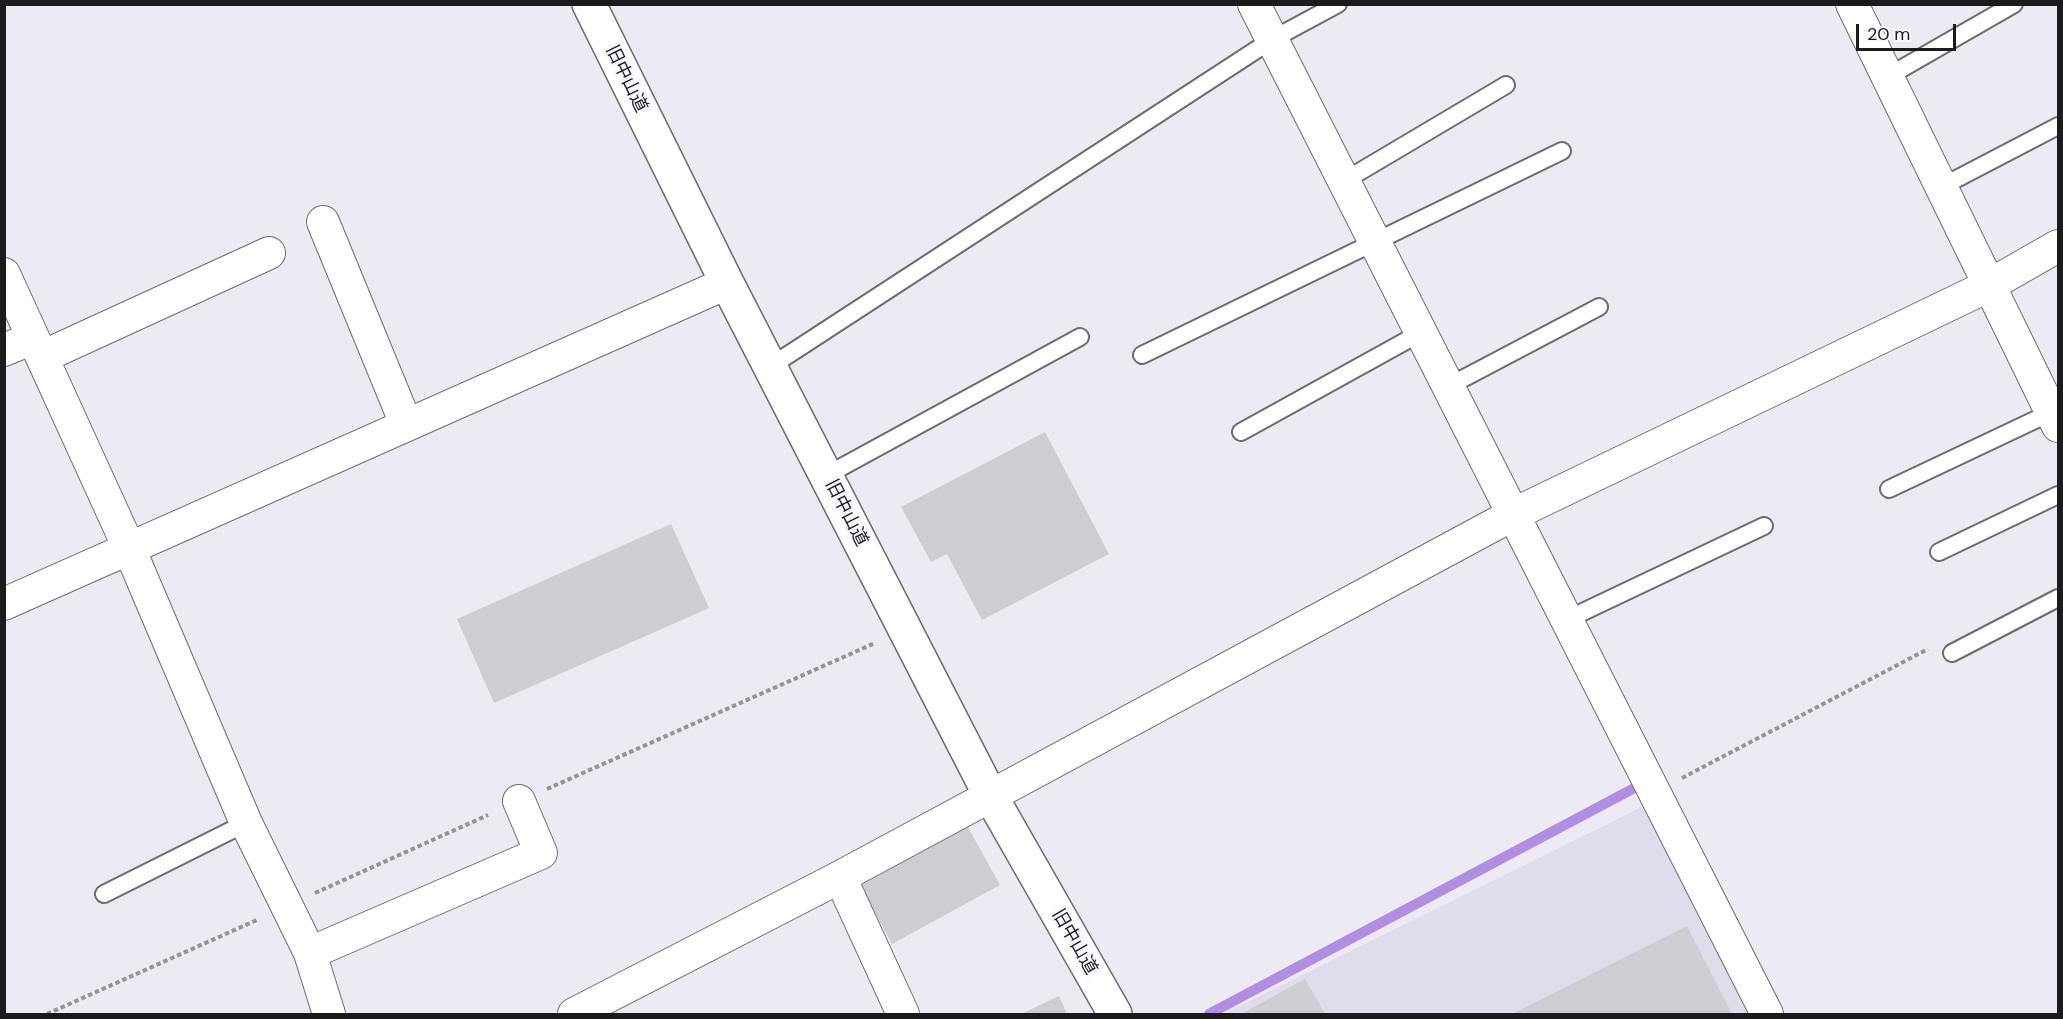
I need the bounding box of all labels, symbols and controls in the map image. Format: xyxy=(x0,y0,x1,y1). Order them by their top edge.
scale bar xyxy=(1859,12,1960,50)
text: 20 m xyxy=(1867,22,1910,46)
street label: 旧中山道 xyxy=(601,42,651,116)
street label: 旧中山道 xyxy=(820,476,872,550)
street label: 旧中山道 xyxy=(1047,905,1101,979)

